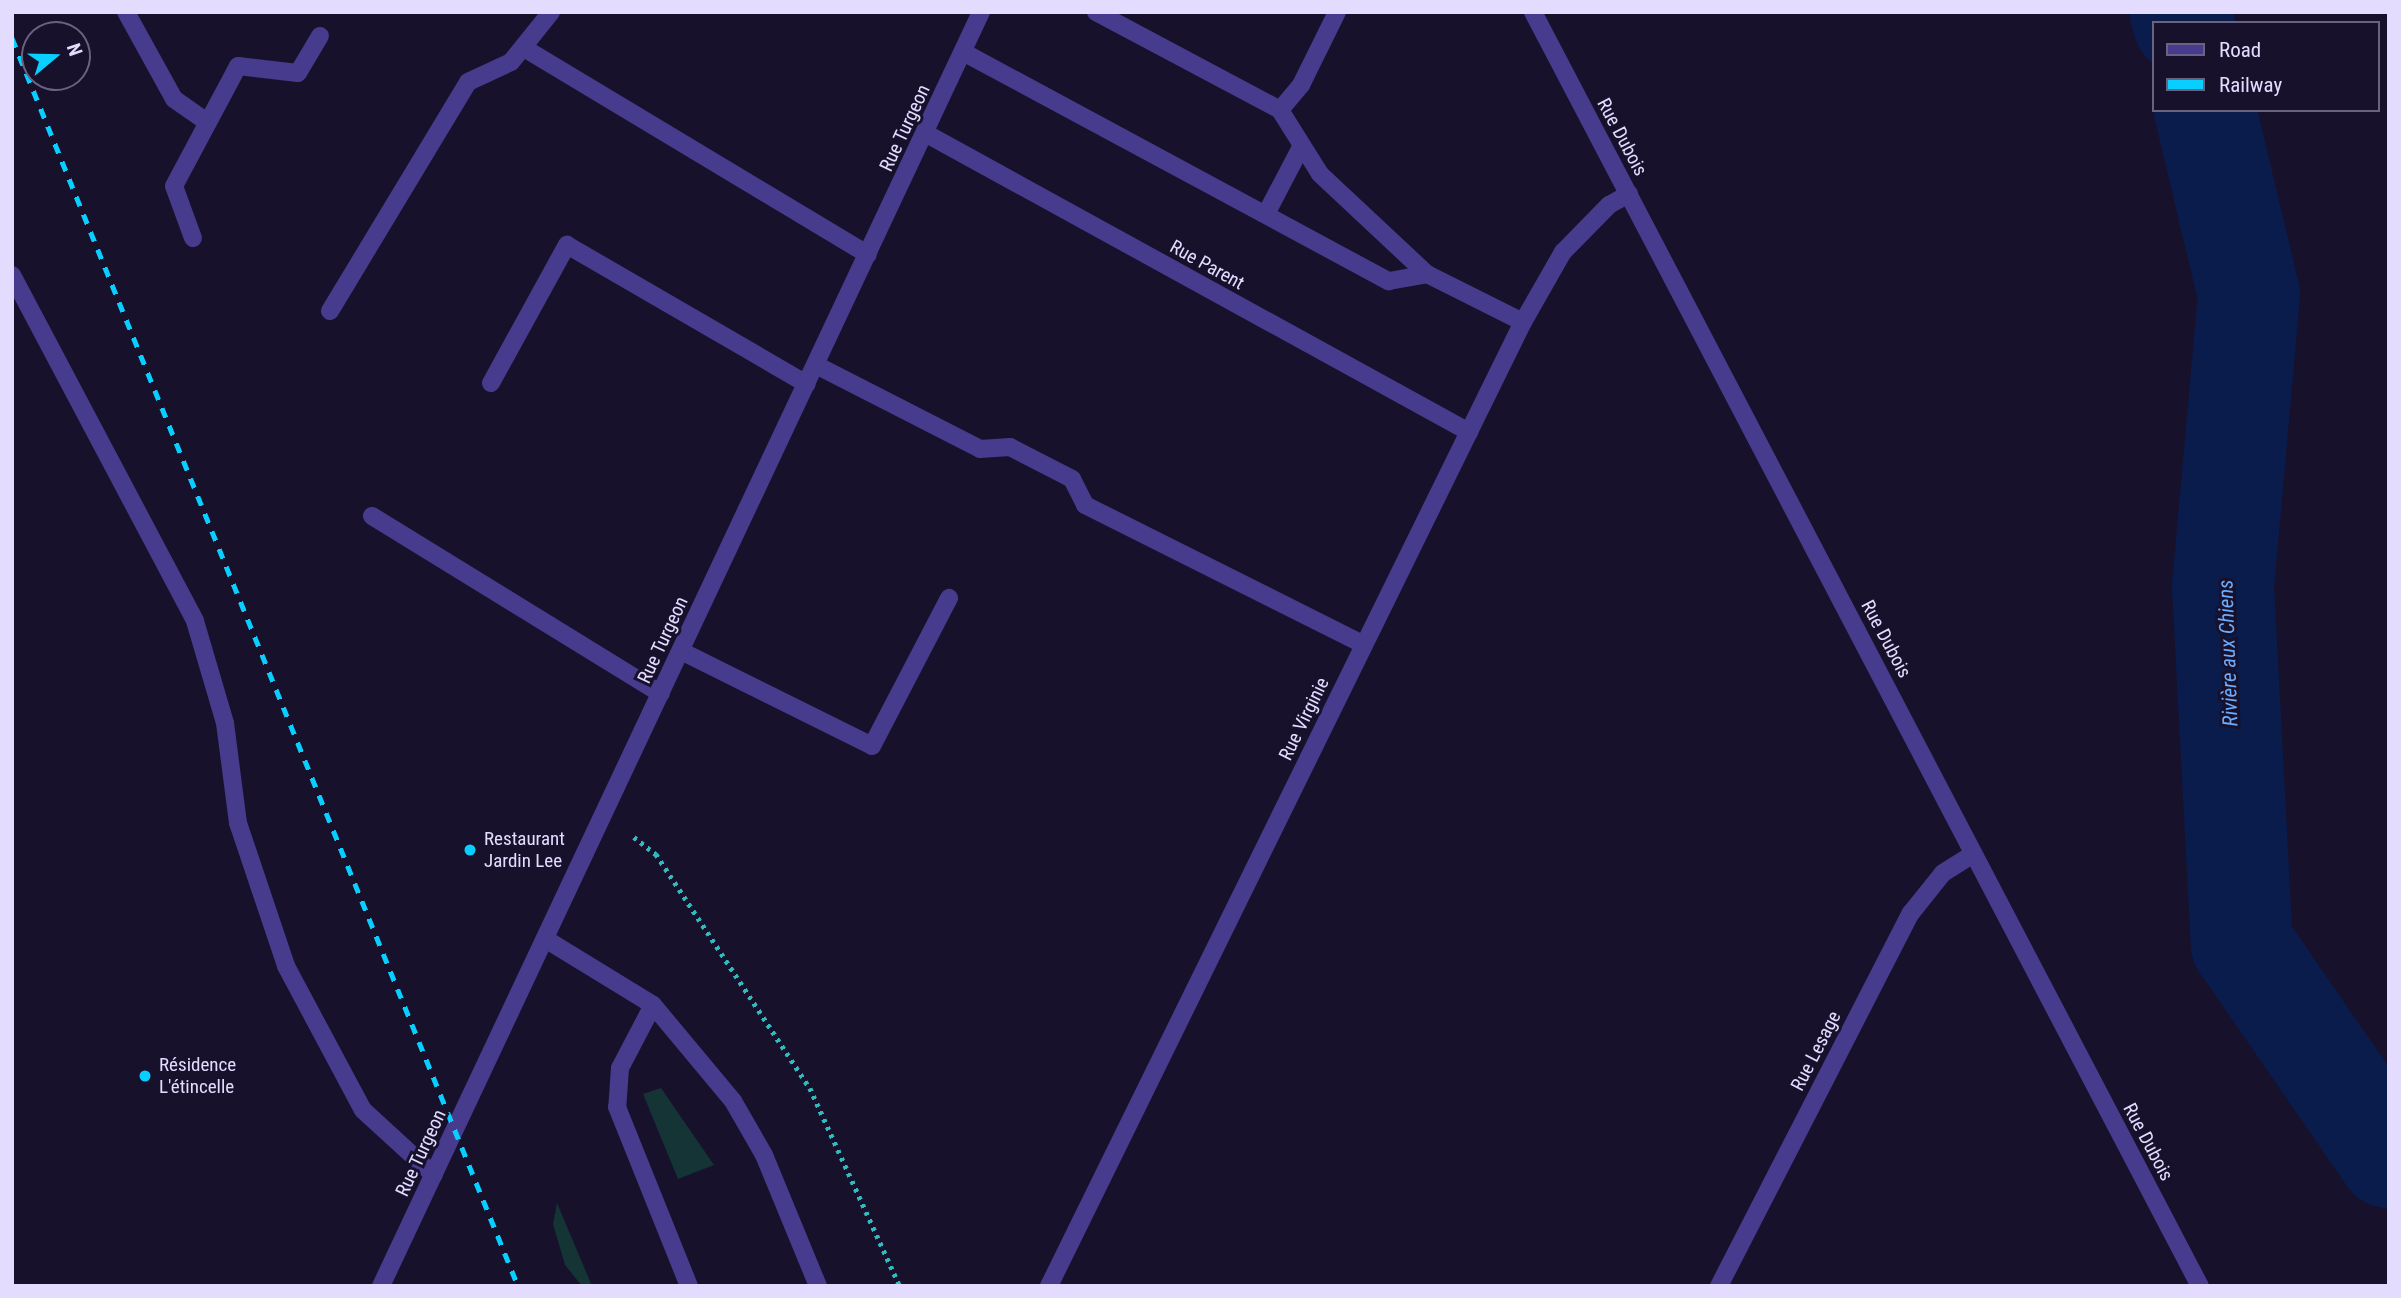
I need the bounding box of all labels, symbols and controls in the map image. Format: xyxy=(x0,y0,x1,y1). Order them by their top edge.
north arrow xyxy=(21,21,91,91)
legend xyxy=(2152,21,2380,112)
text: Road xyxy=(2219,38,2261,62)
text: N xyxy=(62,40,87,59)
text: Railway xyxy=(2219,73,2282,97)
street label: Rue Turgeon xyxy=(875,81,935,175)
street label: Rue Dubois xyxy=(1592,94,1652,180)
street label: Rue Parent xyxy=(1166,235,1248,295)
water label: Rivière aux Chiens xyxy=(2213,579,2243,727)
street label: Rue Turgeon xyxy=(633,593,693,687)
street label: Rue Dubois xyxy=(1856,596,1916,682)
street label: Rue Virginie xyxy=(1274,674,1334,764)
place label: Restaurant Jardin Lee xyxy=(484,828,565,872)
marker: Restaurant Jardin Lee xyxy=(462,842,478,858)
street label: Rue Lesage xyxy=(1786,1007,1846,1095)
place label: Résidence L'étincelle xyxy=(159,1054,236,1098)
marker: Résidence L'étincelle xyxy=(137,1068,153,1084)
street label: Rue Dubois xyxy=(2118,1099,2178,1185)
street label: Rue Turgeon xyxy=(391,1106,451,1200)

